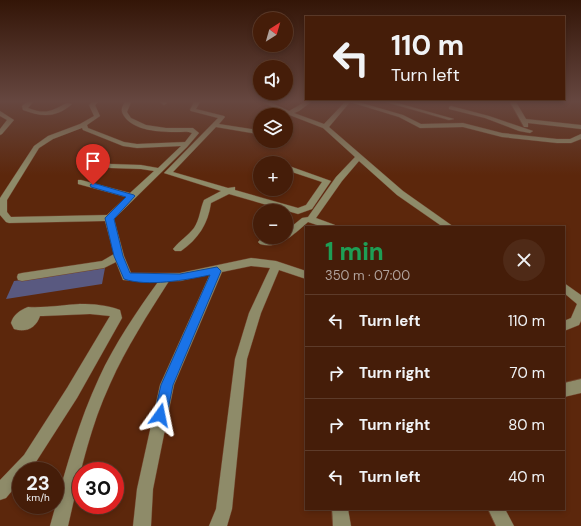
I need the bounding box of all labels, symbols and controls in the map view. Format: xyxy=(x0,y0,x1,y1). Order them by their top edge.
north arrow xyxy=(253,12,293,52)
map controls xyxy=(253,12,293,244)
text: 110 m xyxy=(391,27,464,64)
icon: left xyxy=(325,32,377,84)
button: sound xyxy=(253,60,293,100)
text: Turn left xyxy=(391,63,460,87)
button: layers xyxy=(253,108,293,148)
pin xyxy=(76,144,110,185)
icon: arrive xyxy=(82,150,104,172)
button: + xyxy=(253,156,293,196)
button: − xyxy=(253,204,293,244)
text: 1 min xyxy=(325,236,384,267)
button: close xyxy=(503,239,545,281)
text: 350 m · 07:00 xyxy=(325,267,410,284)
icon: left xyxy=(325,310,347,332)
text: Turn left xyxy=(359,311,420,331)
text: 110 m xyxy=(508,311,545,331)
icon: right xyxy=(325,362,347,384)
text: Turn right xyxy=(359,363,430,383)
text: 70 m xyxy=(510,363,545,383)
position arrow xyxy=(139,394,181,436)
icon: right xyxy=(325,414,347,436)
text: Turn right xyxy=(359,415,430,435)
text: 80 m xyxy=(508,415,545,435)
speed limit sign: 30 xyxy=(72,462,124,514)
icon: left xyxy=(325,466,347,488)
text: Turn left xyxy=(359,467,420,487)
text: 40 m xyxy=(508,467,545,487)
text: 23 xyxy=(26,470,50,496)
text: km/h xyxy=(26,491,50,504)

